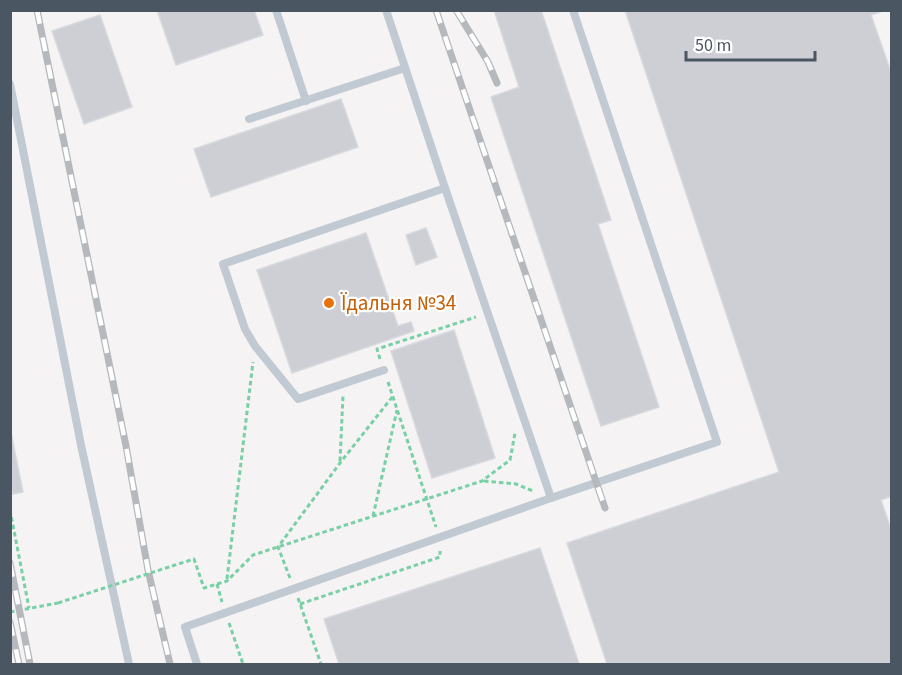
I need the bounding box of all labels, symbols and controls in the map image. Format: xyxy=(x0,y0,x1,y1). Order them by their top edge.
scale bar xyxy=(686,24,815,62)
text: 50 m xyxy=(695,33,731,58)
place label: Їдальня №34 xyxy=(340,288,456,318)
marker: Їдальня №34 xyxy=(322,296,336,310)

